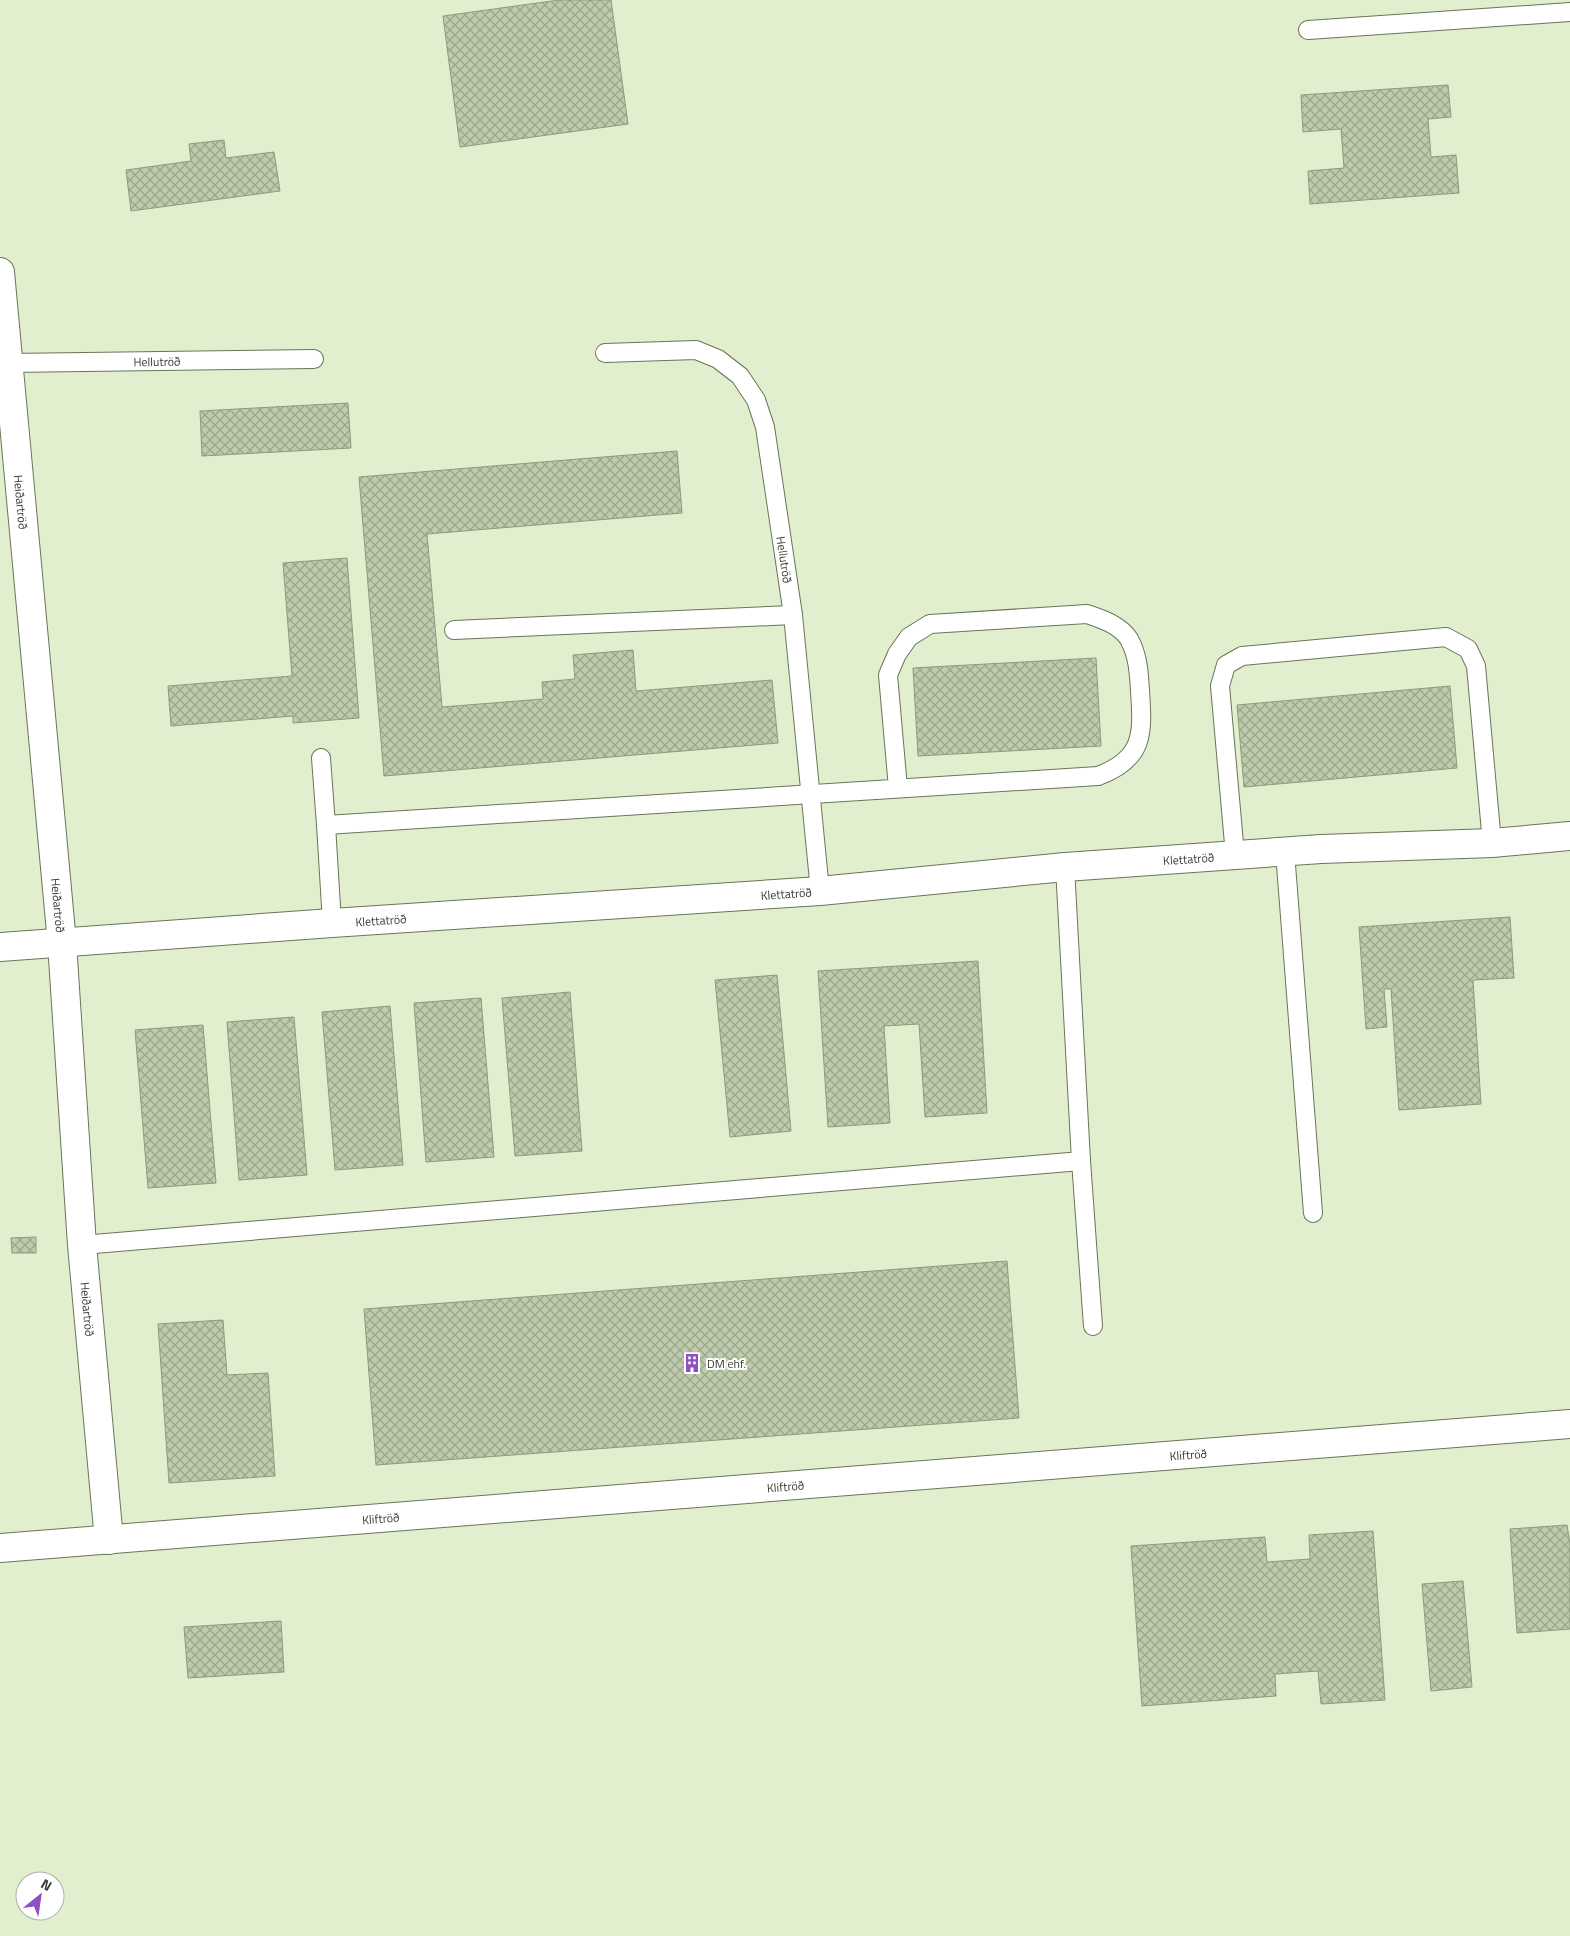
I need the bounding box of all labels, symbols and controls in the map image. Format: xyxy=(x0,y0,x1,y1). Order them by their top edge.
street label: Hellutröð xyxy=(133,351,181,371)
street label: Heiðartröð xyxy=(9,474,33,530)
street label: Hellutröð xyxy=(772,535,798,584)
street label: Klettatröð xyxy=(1162,847,1215,870)
street label: Heiðartröð xyxy=(47,877,70,933)
street label: Klettatröð xyxy=(760,882,812,904)
street label: Klettatröð xyxy=(355,909,407,931)
street label: Heiðartröð xyxy=(76,1281,100,1337)
building icon: DM ehf. xyxy=(681,1352,703,1374)
place label: DM ehf. xyxy=(707,1354,746,1373)
street label: Kliftröð xyxy=(1169,1443,1208,1465)
street label: Kliftröð xyxy=(766,1475,805,1497)
street label: Kliftröð xyxy=(361,1507,400,1529)
north arrow xyxy=(15,1871,65,1921)
text: N xyxy=(37,1873,56,1896)

